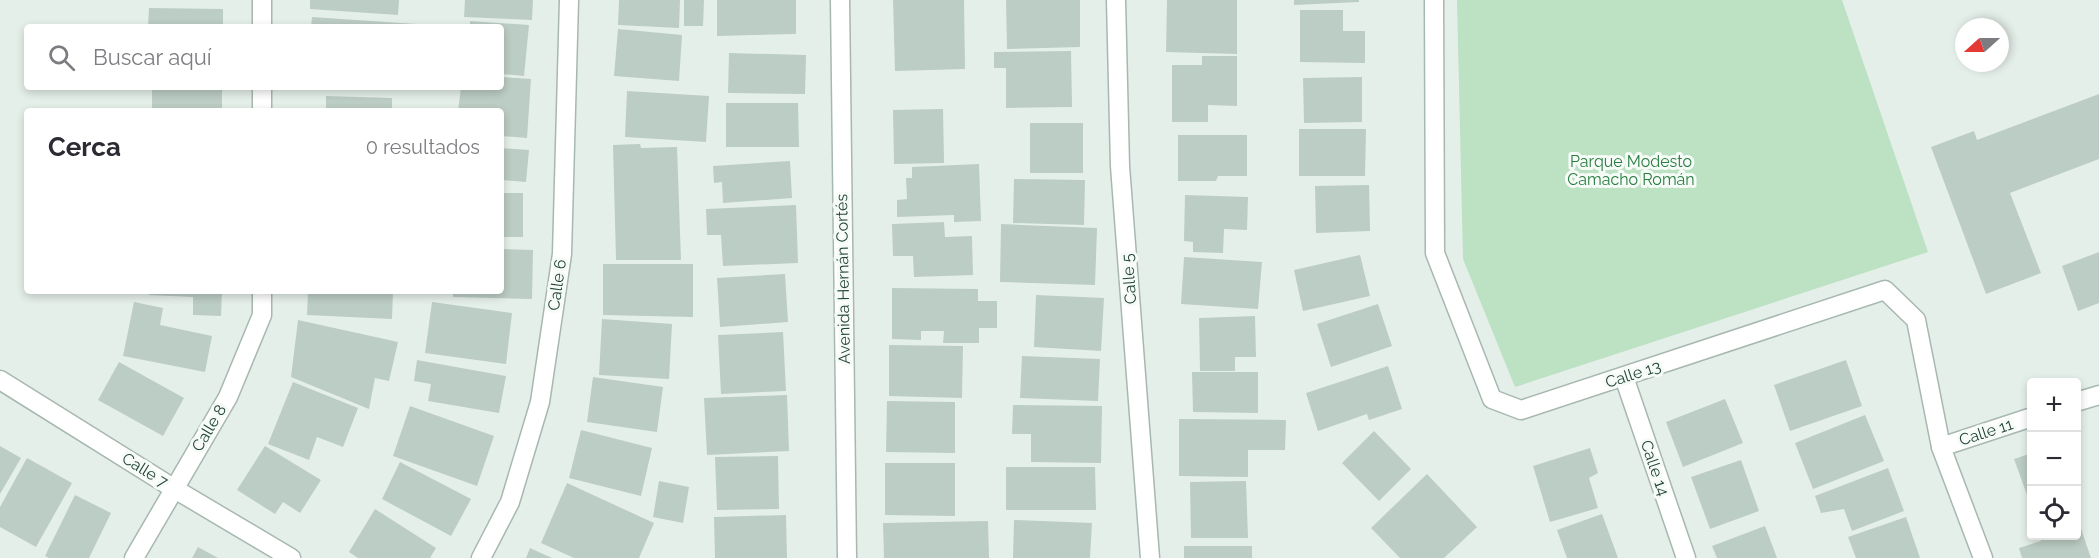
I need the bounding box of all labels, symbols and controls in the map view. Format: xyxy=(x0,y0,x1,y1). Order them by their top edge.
north arrow xyxy=(1955,18,2009,72)
search box xyxy=(24,24,504,90)
icon: search xyxy=(45,41,78,74)
text: Buscar aquí xyxy=(93,44,212,70)
text: Cerca xyxy=(48,132,121,162)
text: 0 resultados xyxy=(366,135,480,159)
park label: Parque Modesto Camacho Román xyxy=(1567,152,1695,189)
street label: Avenida Hernán Cortés xyxy=(832,194,854,364)
street label: Calle 5 xyxy=(1118,253,1140,305)
street label: Calle 6 xyxy=(544,258,570,312)
street label: Calle 13 xyxy=(1603,356,1663,392)
map controls xyxy=(2027,378,2081,540)
button: + xyxy=(2027,378,2081,432)
street label: Calle 8 xyxy=(188,401,230,455)
street label: Calle 11 xyxy=(1957,414,2015,450)
button: − xyxy=(2027,432,2081,486)
street label: Calle 14 xyxy=(1637,438,1673,498)
street label: Calle 7 xyxy=(119,449,172,492)
button: locate xyxy=(2027,486,2081,540)

